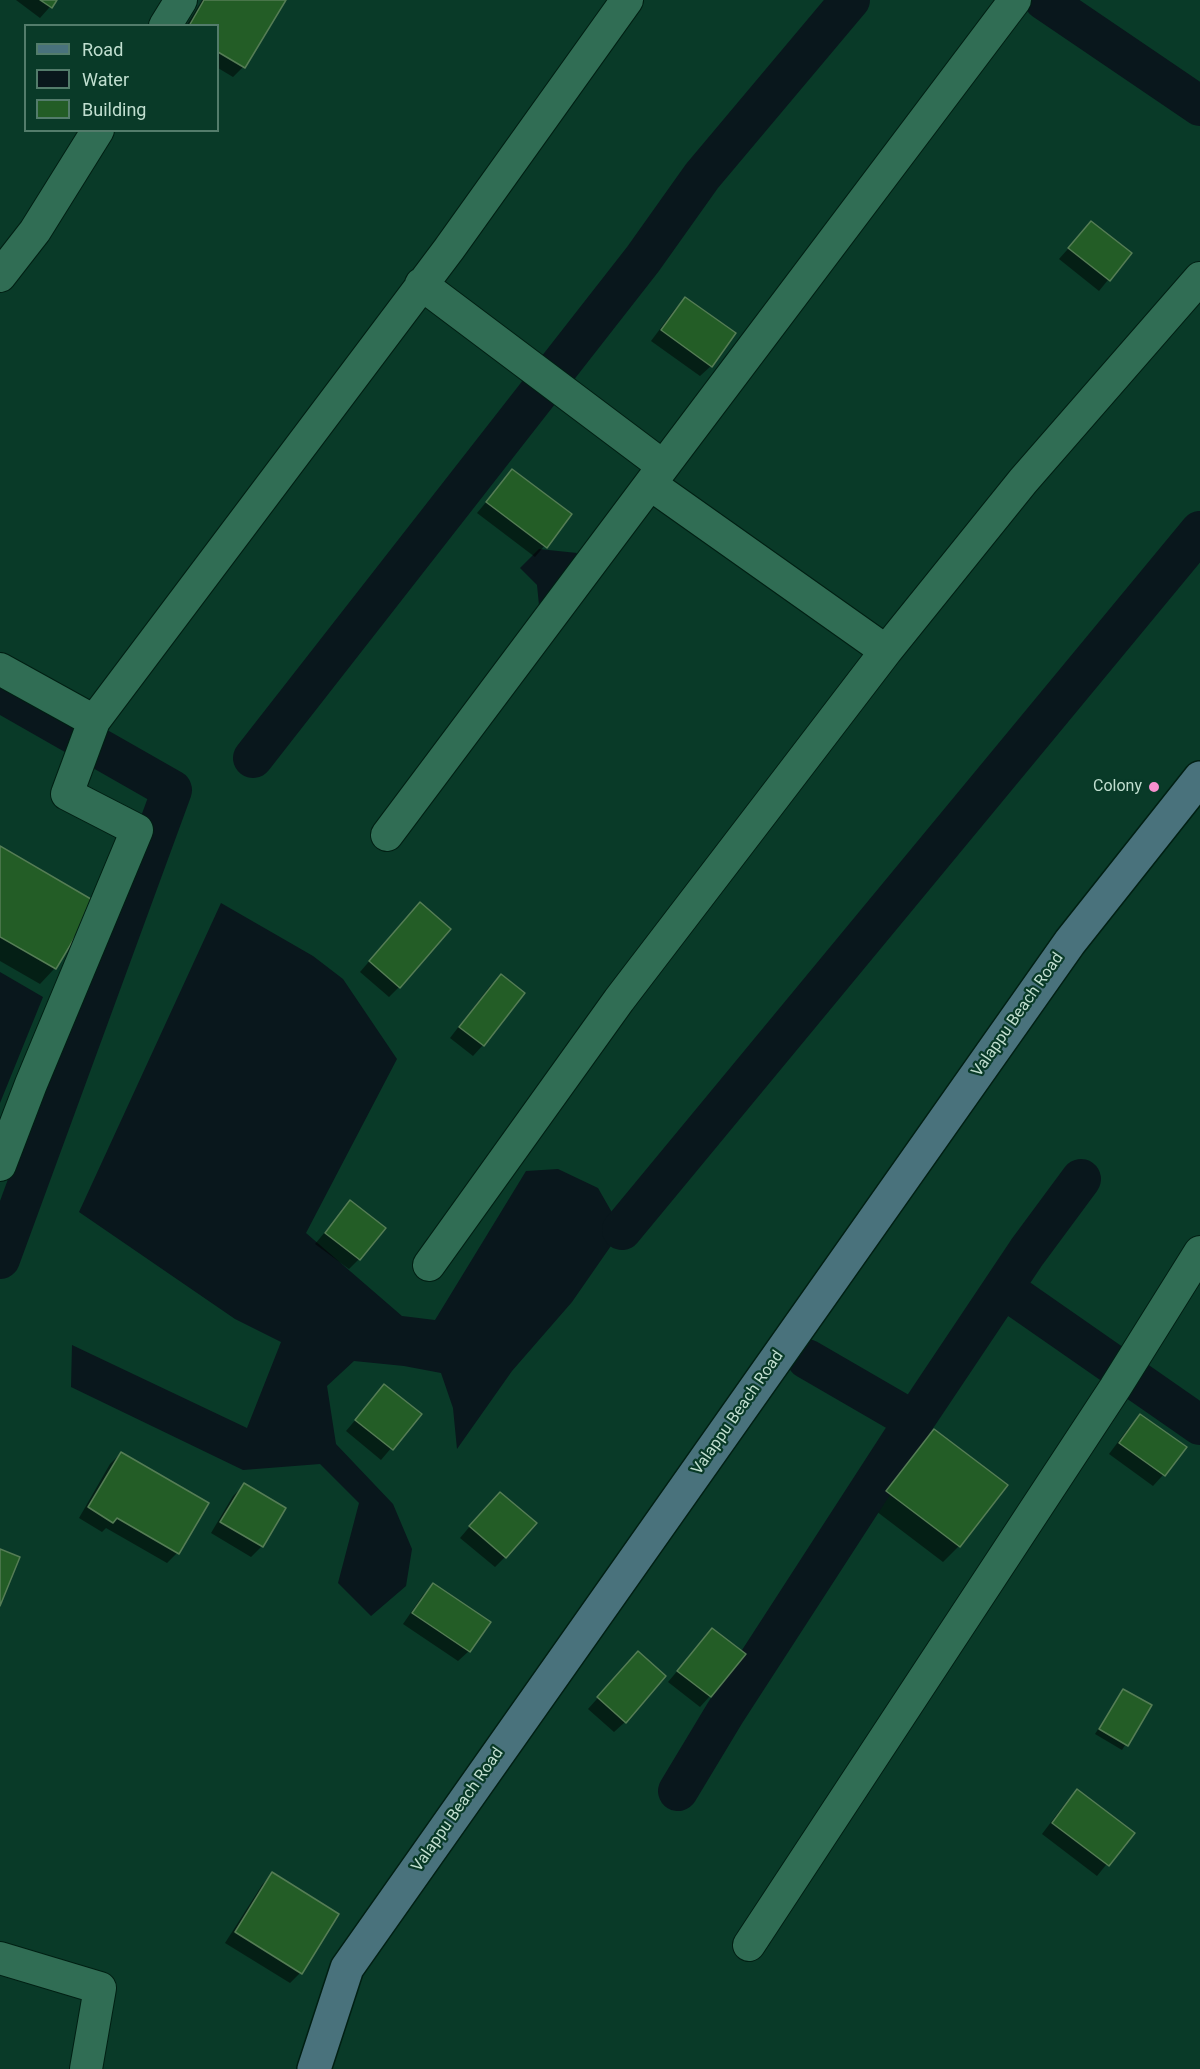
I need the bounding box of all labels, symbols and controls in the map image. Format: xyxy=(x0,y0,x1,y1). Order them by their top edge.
legend xyxy=(24,24,219,132)
text: Road xyxy=(82,39,123,60)
text: Water xyxy=(82,69,129,90)
text: Building xyxy=(82,99,146,120)
place label: Colony xyxy=(1093,777,1142,797)
marker: Colony xyxy=(1147,780,1161,794)
street label: Valappu Beach Road xyxy=(968,949,1068,1081)
street label: Valappu Beach Road xyxy=(688,1347,788,1479)
street label: Valappu Beach Road xyxy=(408,1744,508,1876)

